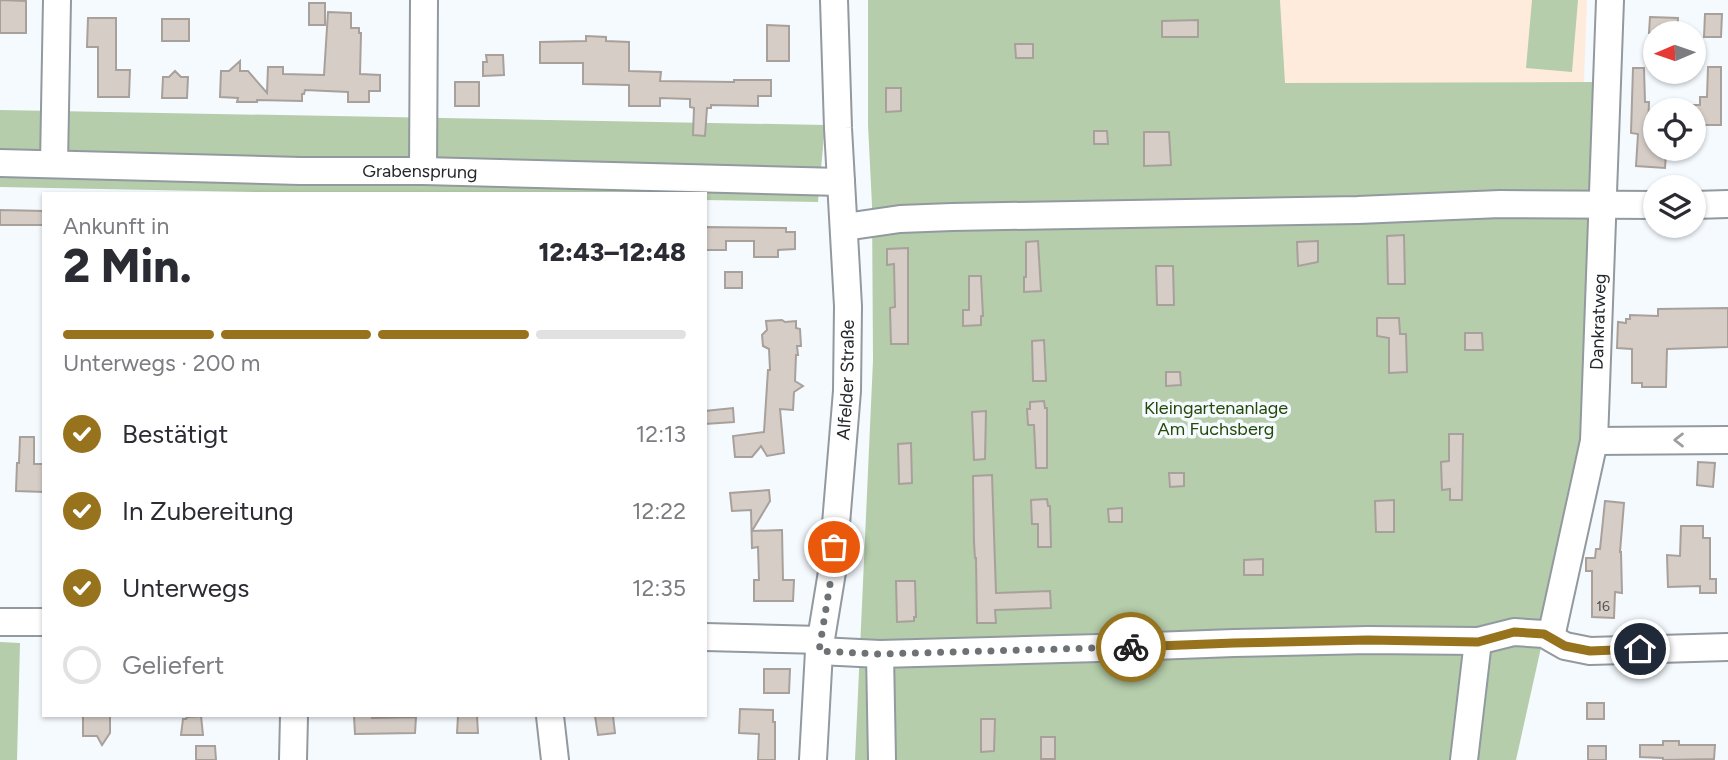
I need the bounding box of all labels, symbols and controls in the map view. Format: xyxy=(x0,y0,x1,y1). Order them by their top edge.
north arrow xyxy=(1643,21,1706,84)
map controls xyxy=(1643,21,1706,238)
button: locate xyxy=(1643,98,1706,161)
street label: Grabensprung xyxy=(362,160,478,183)
button: layers xyxy=(1643,175,1706,238)
text: Ankunft in xyxy=(63,212,169,240)
text: 12:43–12:48 xyxy=(538,236,686,268)
text: 2 Min. xyxy=(63,238,192,294)
street label: Dankratweg xyxy=(1586,273,1611,370)
street label: Alfelder Straße xyxy=(832,319,859,441)
text: Unterwegs · 200 m xyxy=(63,349,260,377)
park label: Kleingartenanlage Am Fuchsberg xyxy=(1144,397,1288,440)
icon: check xyxy=(63,415,101,453)
text: Bestätigt xyxy=(122,418,228,450)
text: 12:13 xyxy=(636,420,686,448)
one-way arrow xyxy=(1674,432,1684,448)
icon: check xyxy=(63,492,101,530)
text: In Zubereitung xyxy=(122,495,294,527)
text: 12:22 xyxy=(632,497,686,525)
pin xyxy=(804,517,864,577)
icon: bag xyxy=(815,528,853,566)
icon: check xyxy=(63,569,101,607)
text: Unterwegs xyxy=(122,572,249,604)
text: 12:35 xyxy=(632,574,686,602)
house number: 16 xyxy=(1596,598,1610,615)
courier xyxy=(1096,612,1166,682)
pin xyxy=(1610,619,1670,679)
icon: bike xyxy=(1112,628,1150,666)
icon: home xyxy=(1621,630,1659,668)
text: Geliefert xyxy=(122,649,224,681)

